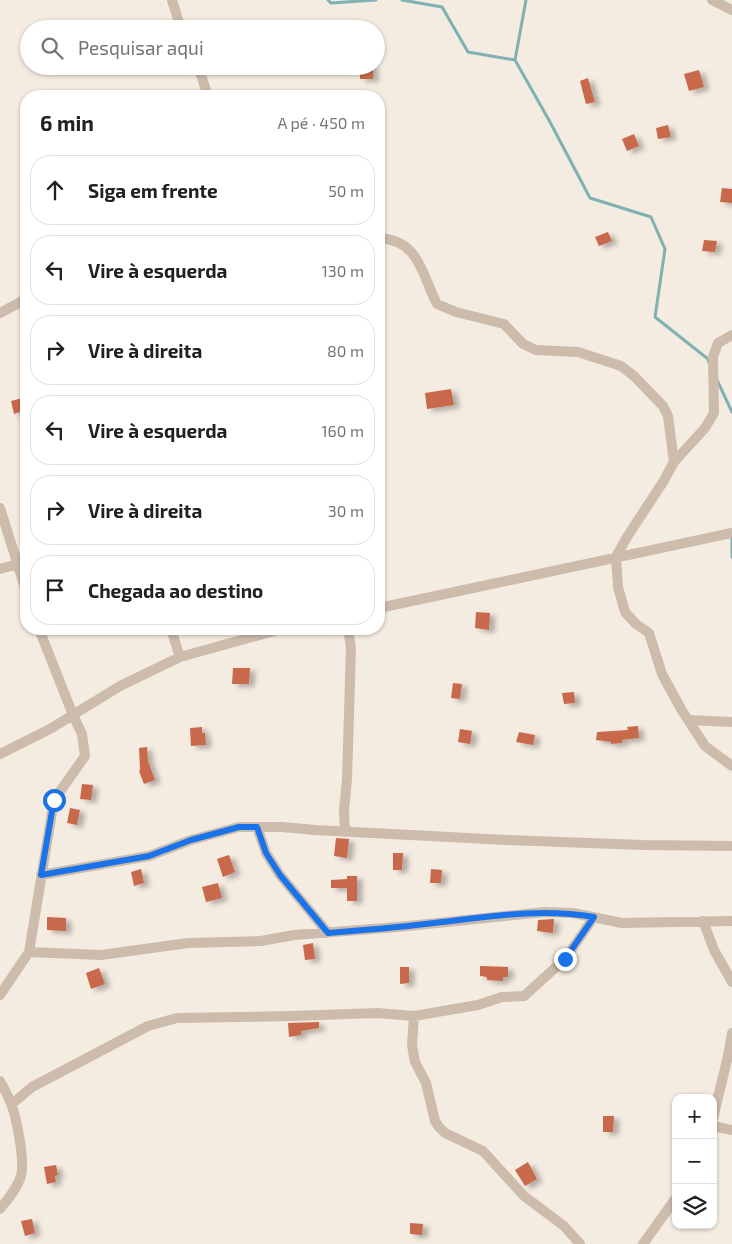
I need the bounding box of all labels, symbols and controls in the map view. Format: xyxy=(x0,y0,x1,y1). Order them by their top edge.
search box xyxy=(20,20,385,75)
icon: search xyxy=(38,34,66,62)
text: Pesquisar aqui xyxy=(78,36,204,59)
text: 6 min xyxy=(40,110,94,135)
text: A pé · 450 m xyxy=(277,113,365,132)
icon: ahead xyxy=(41,176,69,204)
text: Siga em frente xyxy=(88,179,218,202)
text: 50 m xyxy=(328,181,364,200)
icon: left xyxy=(41,256,69,284)
text: Vire à esquerda xyxy=(88,259,227,282)
text: 130 m xyxy=(322,261,364,280)
icon: right xyxy=(41,336,69,364)
text: Vire à direita xyxy=(88,339,202,362)
text: 80 m xyxy=(327,341,364,360)
icon: left xyxy=(41,416,69,444)
text: Vire à esquerda xyxy=(88,419,227,442)
text: 160 m xyxy=(321,421,364,440)
icon: right xyxy=(41,496,69,524)
text: Vire à direita xyxy=(88,499,202,522)
text: 30 m xyxy=(328,501,364,520)
icon: arrive xyxy=(41,576,69,604)
text: Chegada ao destino xyxy=(88,579,263,602)
route start xyxy=(43,789,66,812)
route end xyxy=(554,948,577,971)
map controls xyxy=(672,1094,717,1229)
button: + xyxy=(672,1094,717,1139)
button: − xyxy=(672,1139,717,1184)
button: layers xyxy=(672,1184,717,1229)

